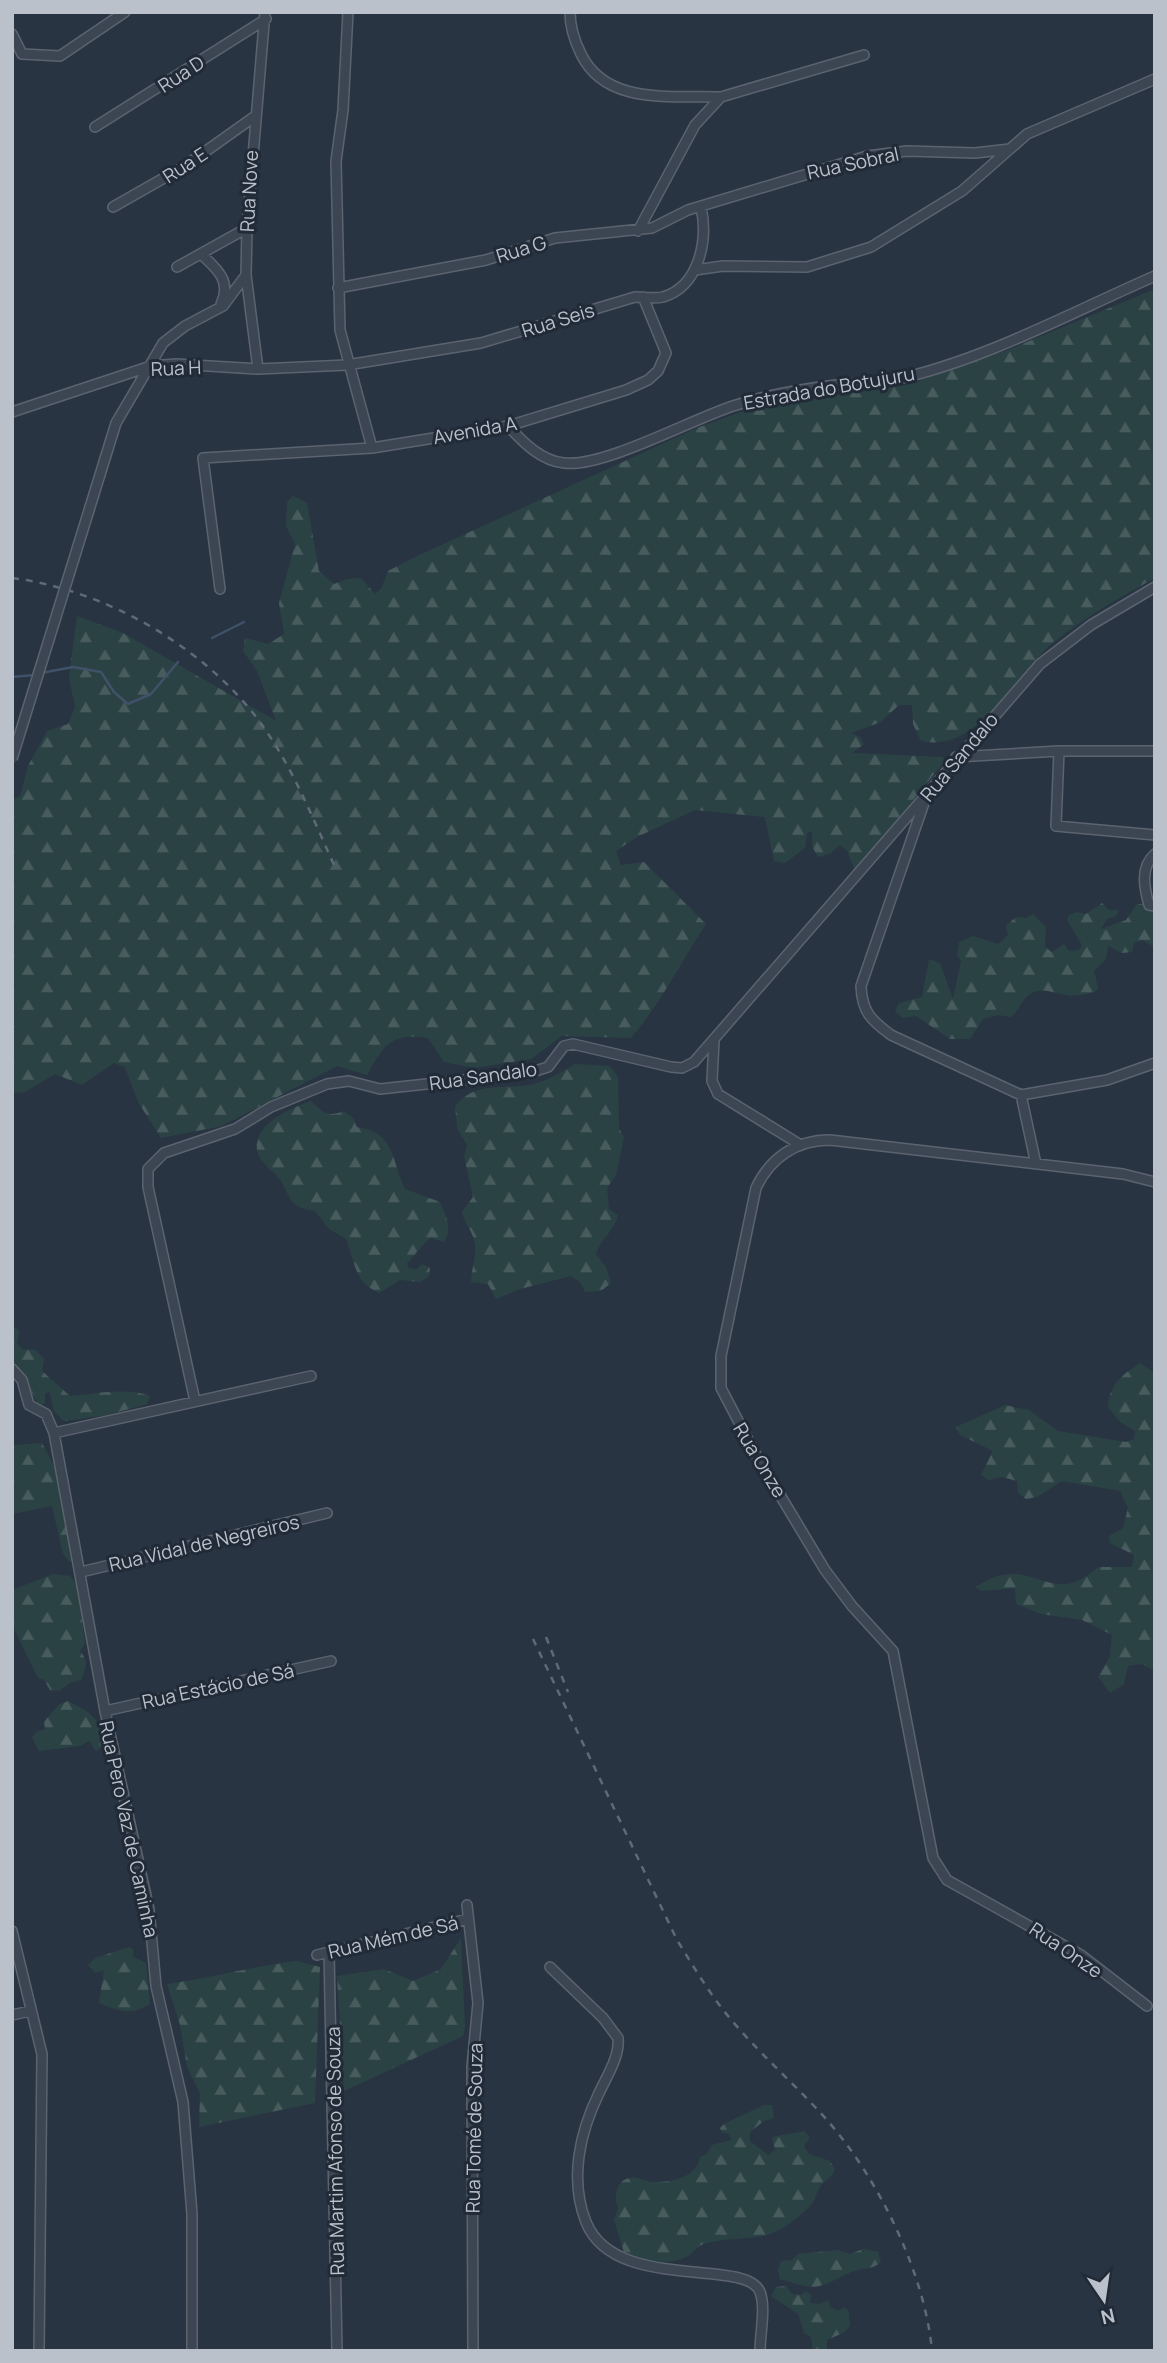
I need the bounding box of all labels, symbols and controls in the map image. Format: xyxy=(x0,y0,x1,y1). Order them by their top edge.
street label: Rua D xyxy=(153,49,209,99)
street label: Rua E xyxy=(158,141,212,189)
street label: Rua Sobral xyxy=(805,141,901,185)
street label: Rua Nove xyxy=(234,149,264,233)
street label: Rua G xyxy=(493,229,549,269)
street label: Rua Seis xyxy=(518,297,598,343)
street label: Rua H xyxy=(150,354,202,382)
street label: Estrada do Botujuru xyxy=(741,360,917,416)
street label: Avenida A xyxy=(431,410,519,450)
street label: Rua Sandalo xyxy=(914,707,1004,807)
street label: Rua Sandalo xyxy=(427,1056,539,1096)
street label: Rua Onze xyxy=(727,1418,793,1502)
street label: Rua Vidal de Negreiros xyxy=(106,1508,302,1578)
street label: Rua Estácio de Sá xyxy=(140,1657,296,1715)
street label: Rua Pero Vaz de Caminha xyxy=(93,1718,165,1940)
street label: Rua Mém de Sá xyxy=(325,1909,461,1965)
street label: Rua Onze xyxy=(1024,1916,1108,1984)
street label: Rua Martim Afonso de Souza xyxy=(320,2026,350,2276)
street label: Rua Tomé de Souza xyxy=(460,2043,488,2213)
north arrow xyxy=(1069,2265,1139,2335)
text: N xyxy=(1098,2302,1117,2331)

